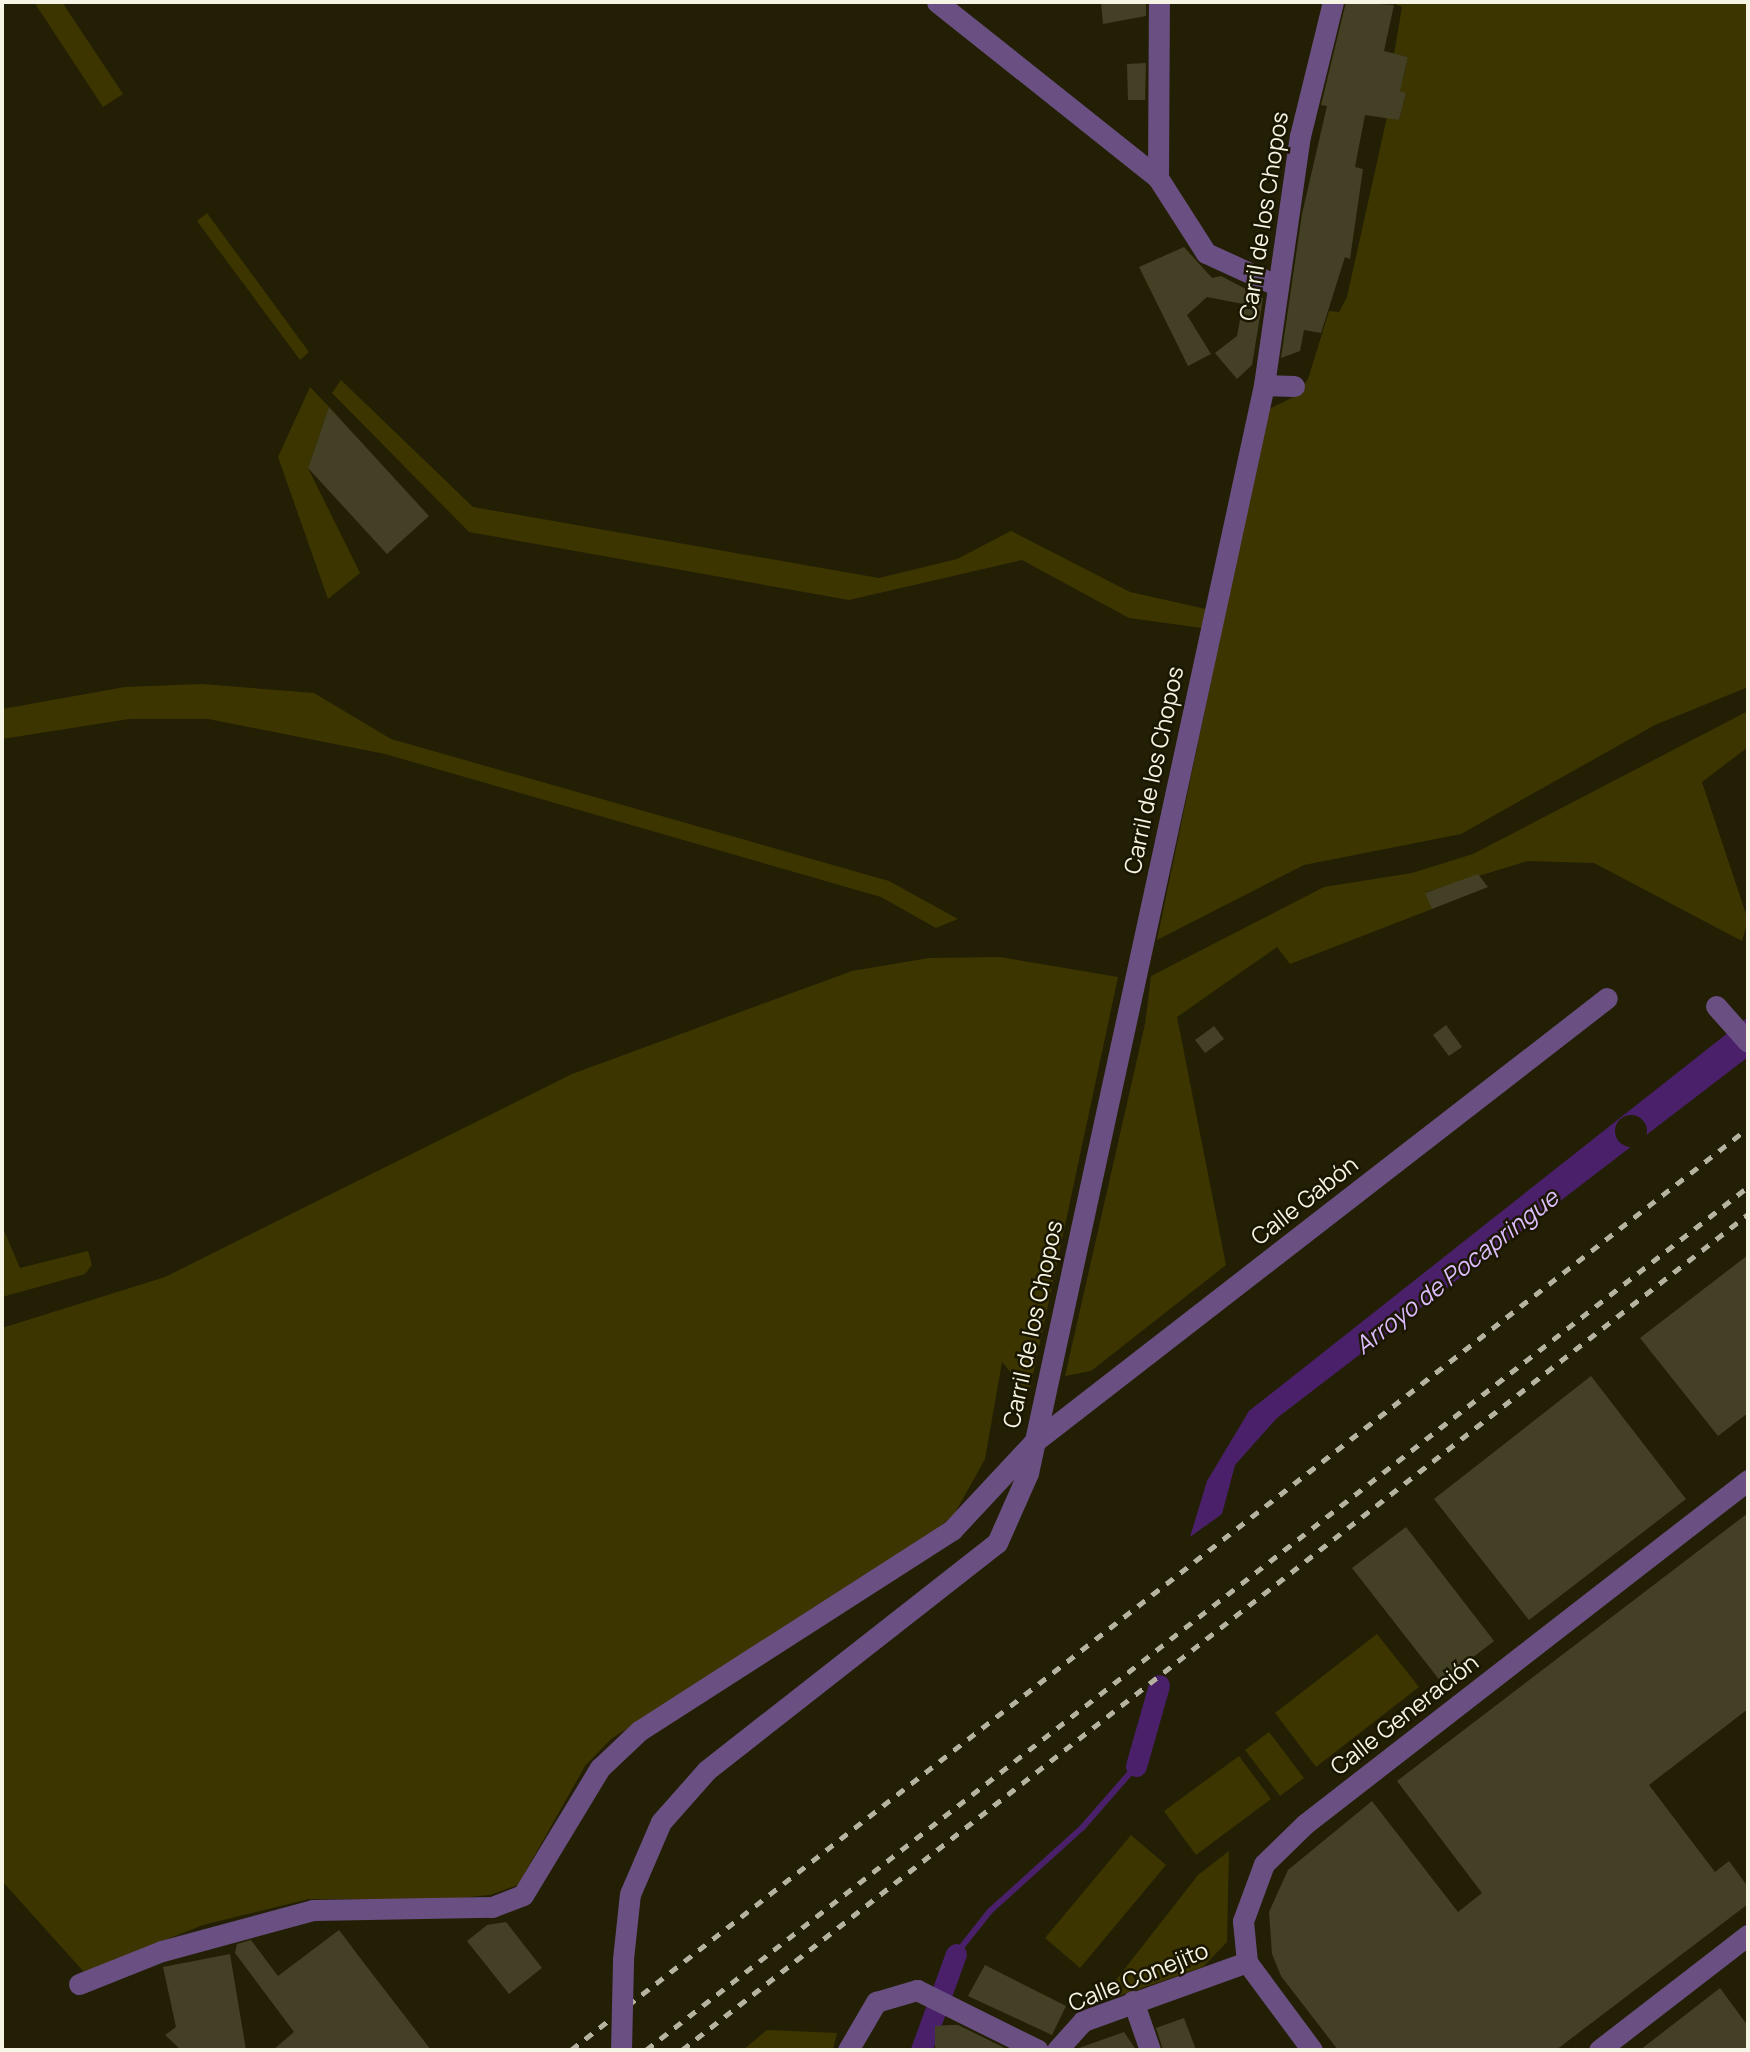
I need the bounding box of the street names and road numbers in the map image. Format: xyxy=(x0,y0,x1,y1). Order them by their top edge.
street label: Carril de los Chopos xyxy=(1233,110,1293,322)
street label: Carril de los Chopos xyxy=(1118,664,1188,876)
street label: Calle Gabón xyxy=(1245,1150,1363,1250)
street label: Carril de los Chopos xyxy=(997,1218,1067,1430)
street label: Calle Generación xyxy=(1325,1648,1483,1780)
street label: Calle Conejito xyxy=(1064,1935,1212,2017)

